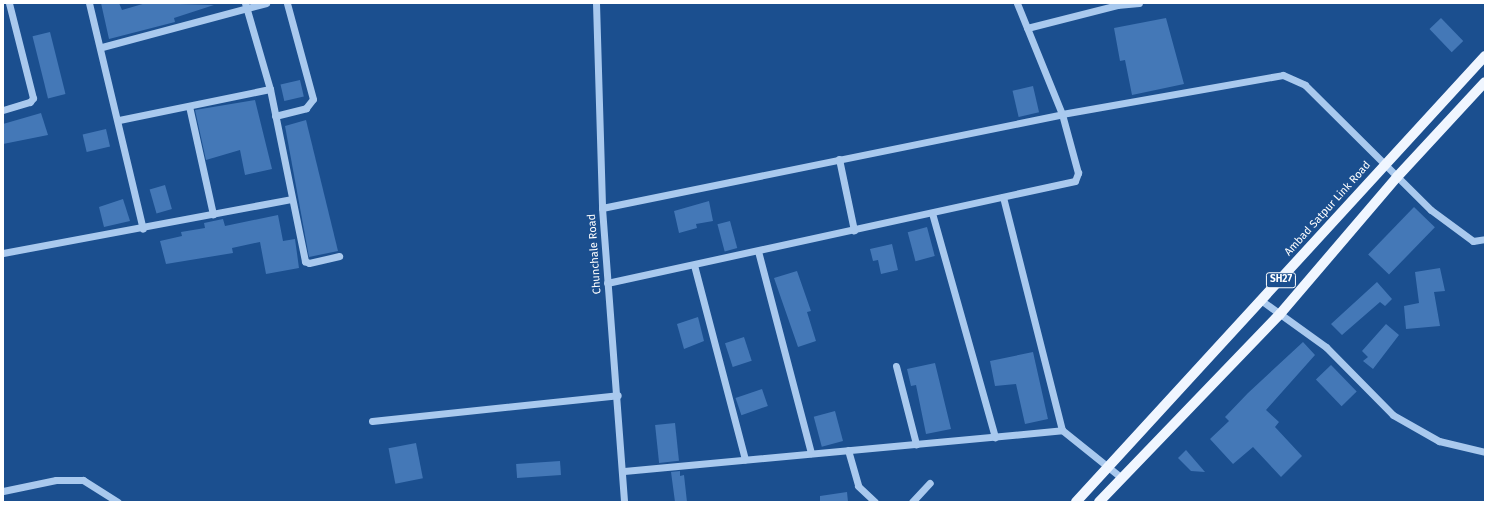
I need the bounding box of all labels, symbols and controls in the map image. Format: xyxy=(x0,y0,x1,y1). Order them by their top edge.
street label: Ambad Satpur Link Road xyxy=(1282,159,1374,259)
street label: Chunchale Road xyxy=(586,213,604,295)
road number: SH27 xyxy=(1265,272,1297,288)

